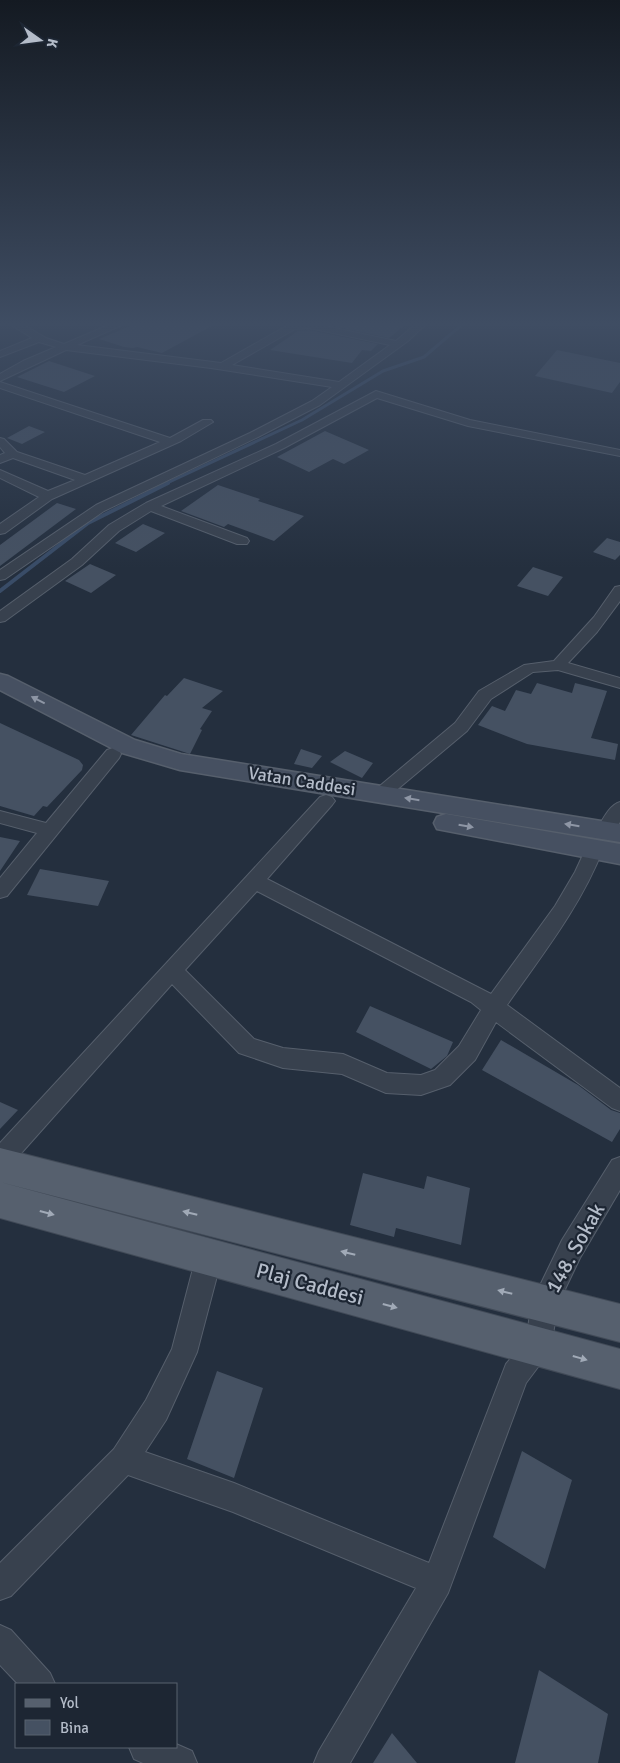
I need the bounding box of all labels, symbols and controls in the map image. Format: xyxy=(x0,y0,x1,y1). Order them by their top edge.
north arrow xyxy=(15,15,65,65)
text: K xyxy=(43,37,61,50)
one-way arrow xyxy=(31,696,45,704)
street label: Vatan Caddesi xyxy=(247,762,357,800)
one-way arrow xyxy=(403,794,419,802)
one-way arrow xyxy=(564,821,580,829)
one-way arrow xyxy=(459,823,475,831)
street label: 148. Sokak xyxy=(540,1198,610,1297)
one-way arrow xyxy=(39,1209,55,1217)
one-way arrow xyxy=(183,1209,198,1217)
one-way arrow xyxy=(340,1248,355,1256)
street label: Plaj Caddesi xyxy=(253,1257,367,1311)
one-way arrow xyxy=(498,1288,513,1296)
one-way arrow xyxy=(382,1302,397,1310)
one-way arrow xyxy=(573,1354,588,1362)
legend xyxy=(15,1683,178,1748)
text: Yol xyxy=(60,1694,79,1712)
text: Bina xyxy=(60,1719,89,1737)

